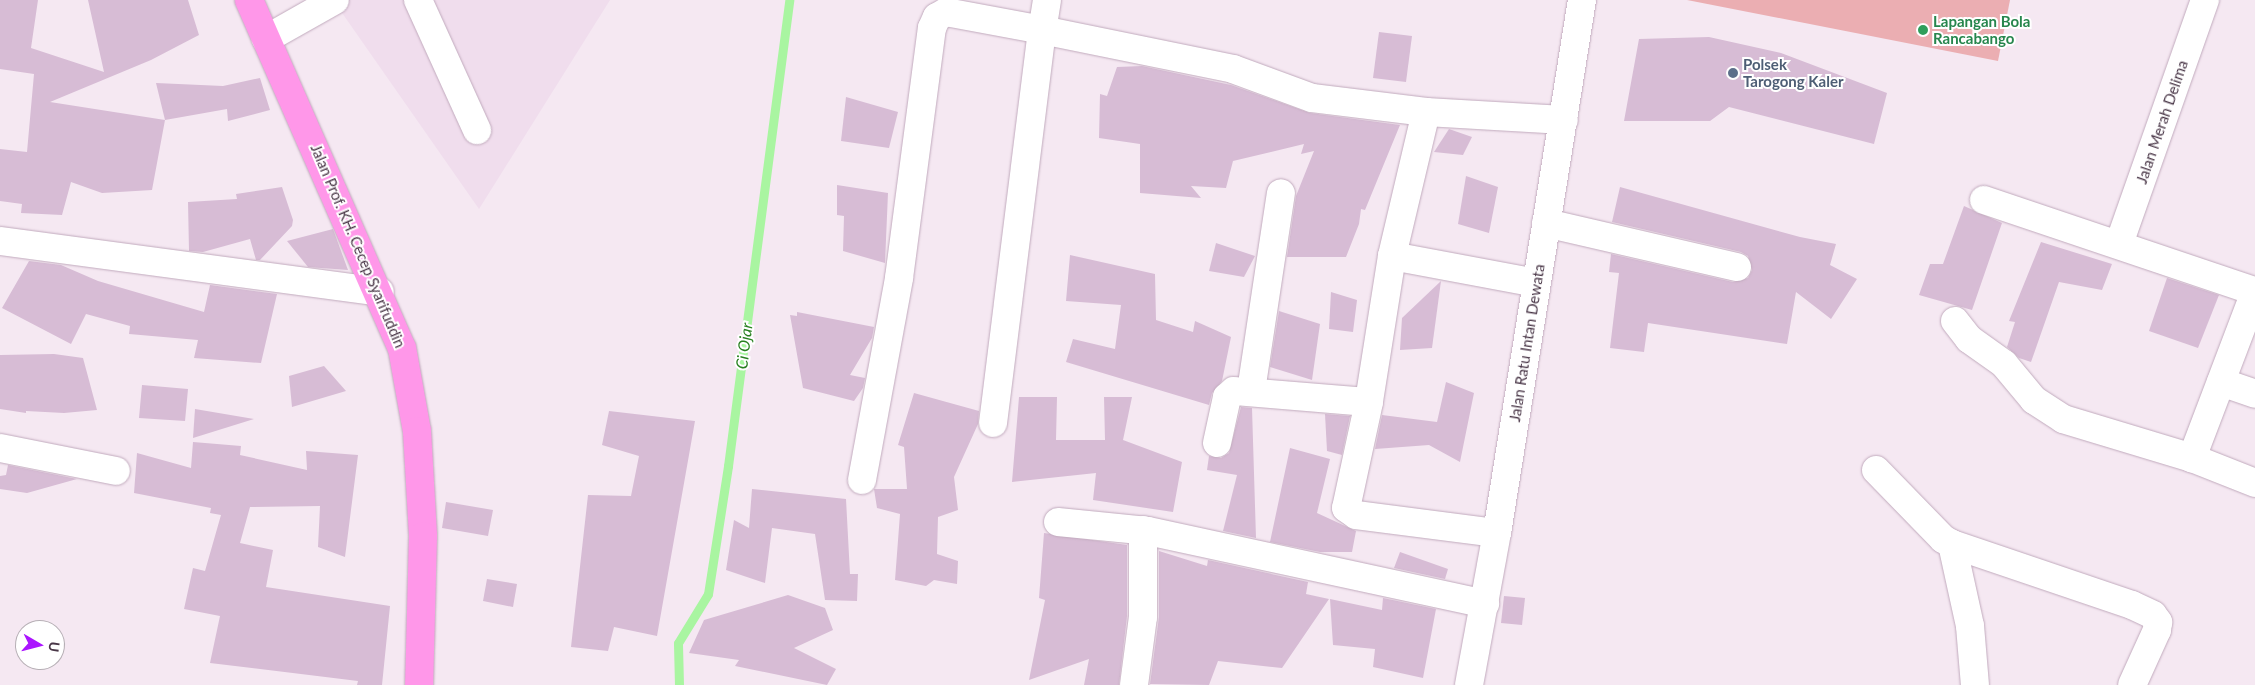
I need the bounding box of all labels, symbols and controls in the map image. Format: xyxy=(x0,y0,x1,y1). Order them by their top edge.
place label: Lapangan Bola Rancabango xyxy=(1933,12,2030,47)
marker: Lapangan Bola Rancabango xyxy=(1917,24,1929,36)
place label: Polsek Tarogong Kaler xyxy=(1743,55,1844,90)
street label: Jalan Merah Delima xyxy=(2132,58,2192,186)
marker: Polsek Tarogong Kaler xyxy=(1727,67,1739,79)
street label: Jalan Prof. KH. Cecep Syarifuddin xyxy=(307,142,409,350)
street label: Jalan Ratu Intan Dewata xyxy=(1506,263,1548,423)
water label: Ci Ojar xyxy=(732,322,756,370)
north arrow xyxy=(15,620,65,670)
text: U xyxy=(45,641,64,653)

